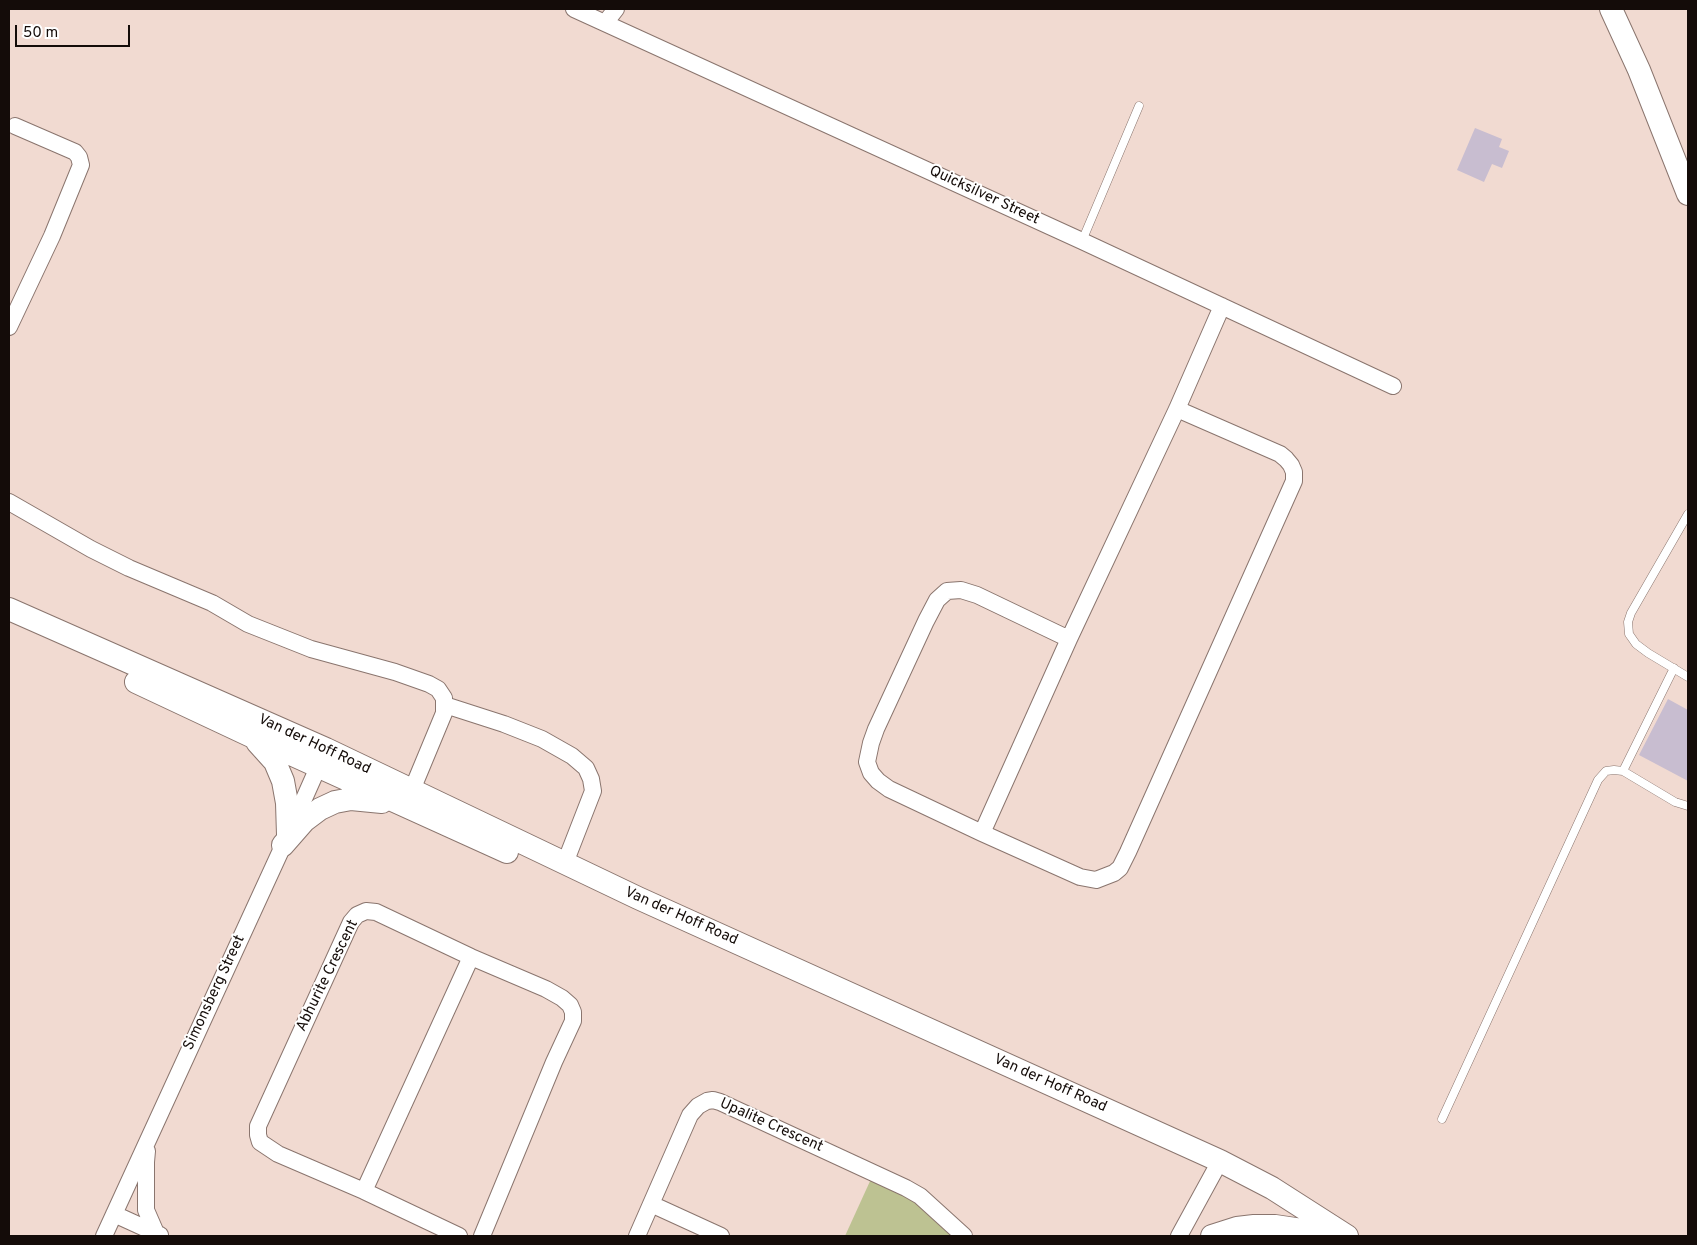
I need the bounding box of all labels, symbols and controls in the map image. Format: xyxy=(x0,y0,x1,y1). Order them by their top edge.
scale bar xyxy=(18,15,132,47)
text: 50 m xyxy=(23,24,58,43)
street label: Quicksilver Street xyxy=(926,163,1042,229)
street label: Van der Hoff Road xyxy=(255,711,373,779)
street label: Van der Hoff Road xyxy=(622,884,740,950)
street label: Abhurite Crescent xyxy=(293,917,363,1035)
street label: Simonsberg Street xyxy=(180,933,250,1053)
street label: Van der Hoff Road xyxy=(991,1051,1109,1117)
street label: Upalite Crescent xyxy=(716,1095,826,1157)

